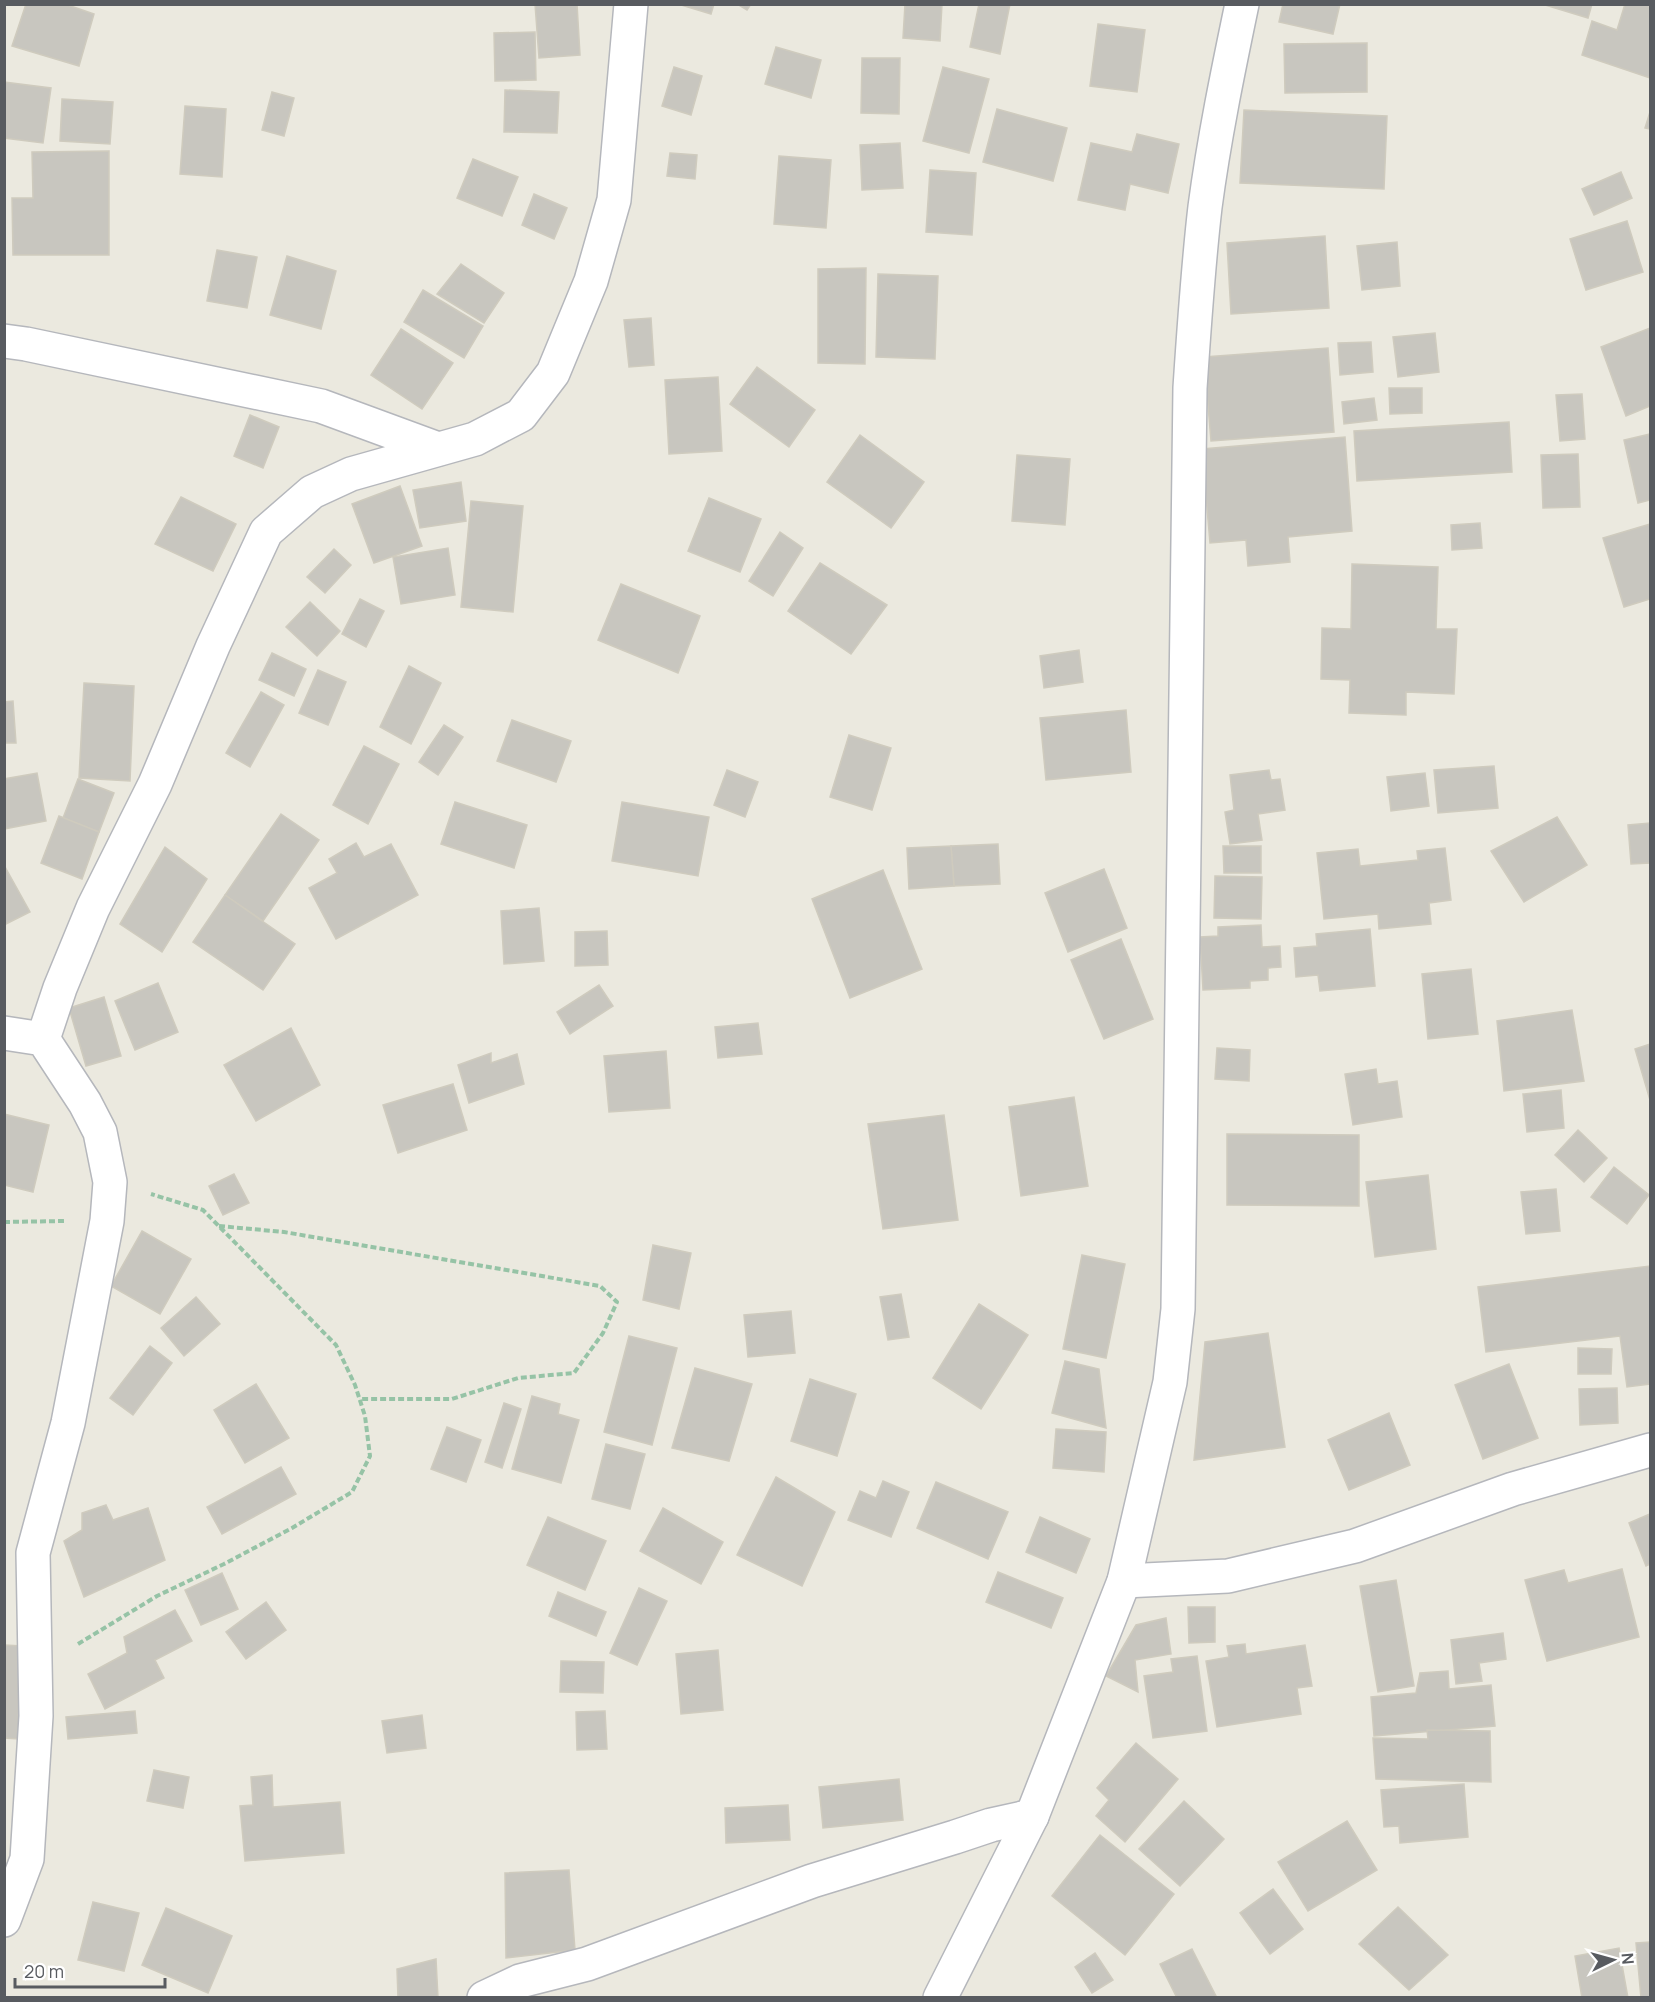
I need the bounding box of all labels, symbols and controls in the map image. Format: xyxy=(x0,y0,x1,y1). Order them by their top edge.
north arrow xyxy=(1583,1930,1643,1990)
scale bar xyxy=(15,1951,165,1989)
text: N xyxy=(1616,1952,1639,1965)
text: 20 m xyxy=(24,1959,64,1983)

